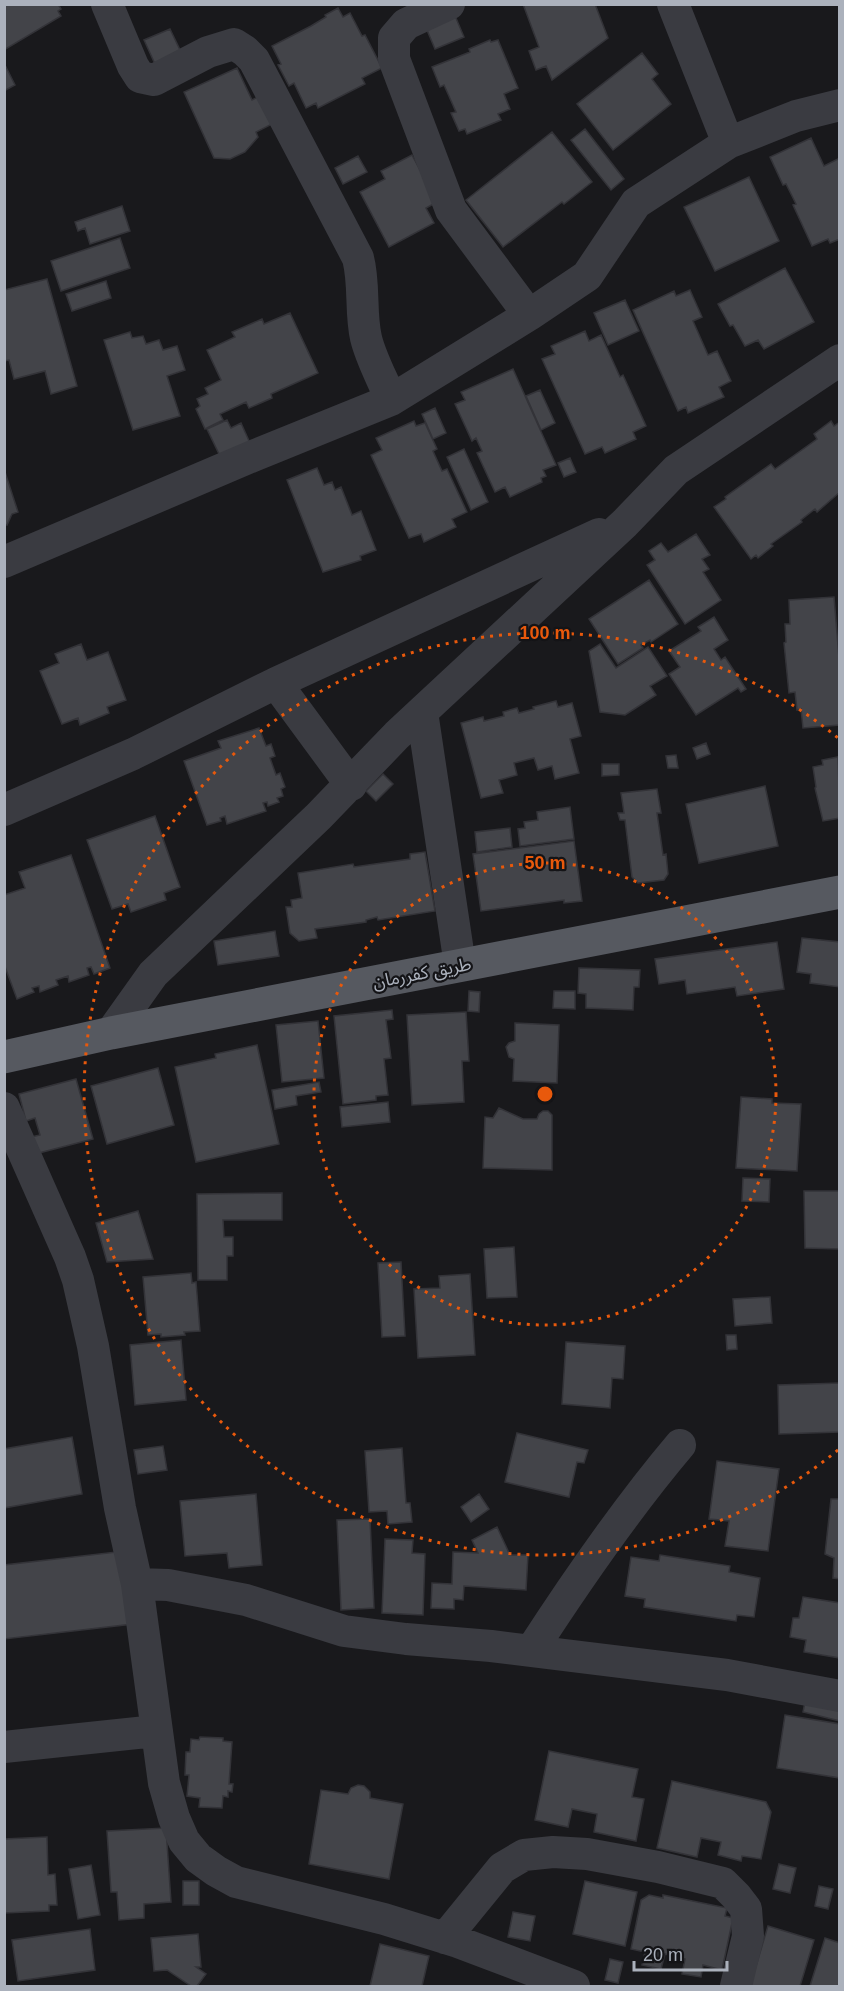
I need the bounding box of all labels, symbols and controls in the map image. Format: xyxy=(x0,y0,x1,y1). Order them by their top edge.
text: 100 m xyxy=(519,623,571,643)
text: 50 m xyxy=(524,853,566,873)
street label: طريق كفررمان xyxy=(371,954,473,993)
centre of rings xyxy=(535,1084,555,1104)
scale bar xyxy=(634,1934,727,1972)
text: 20 m xyxy=(643,1945,683,1965)

